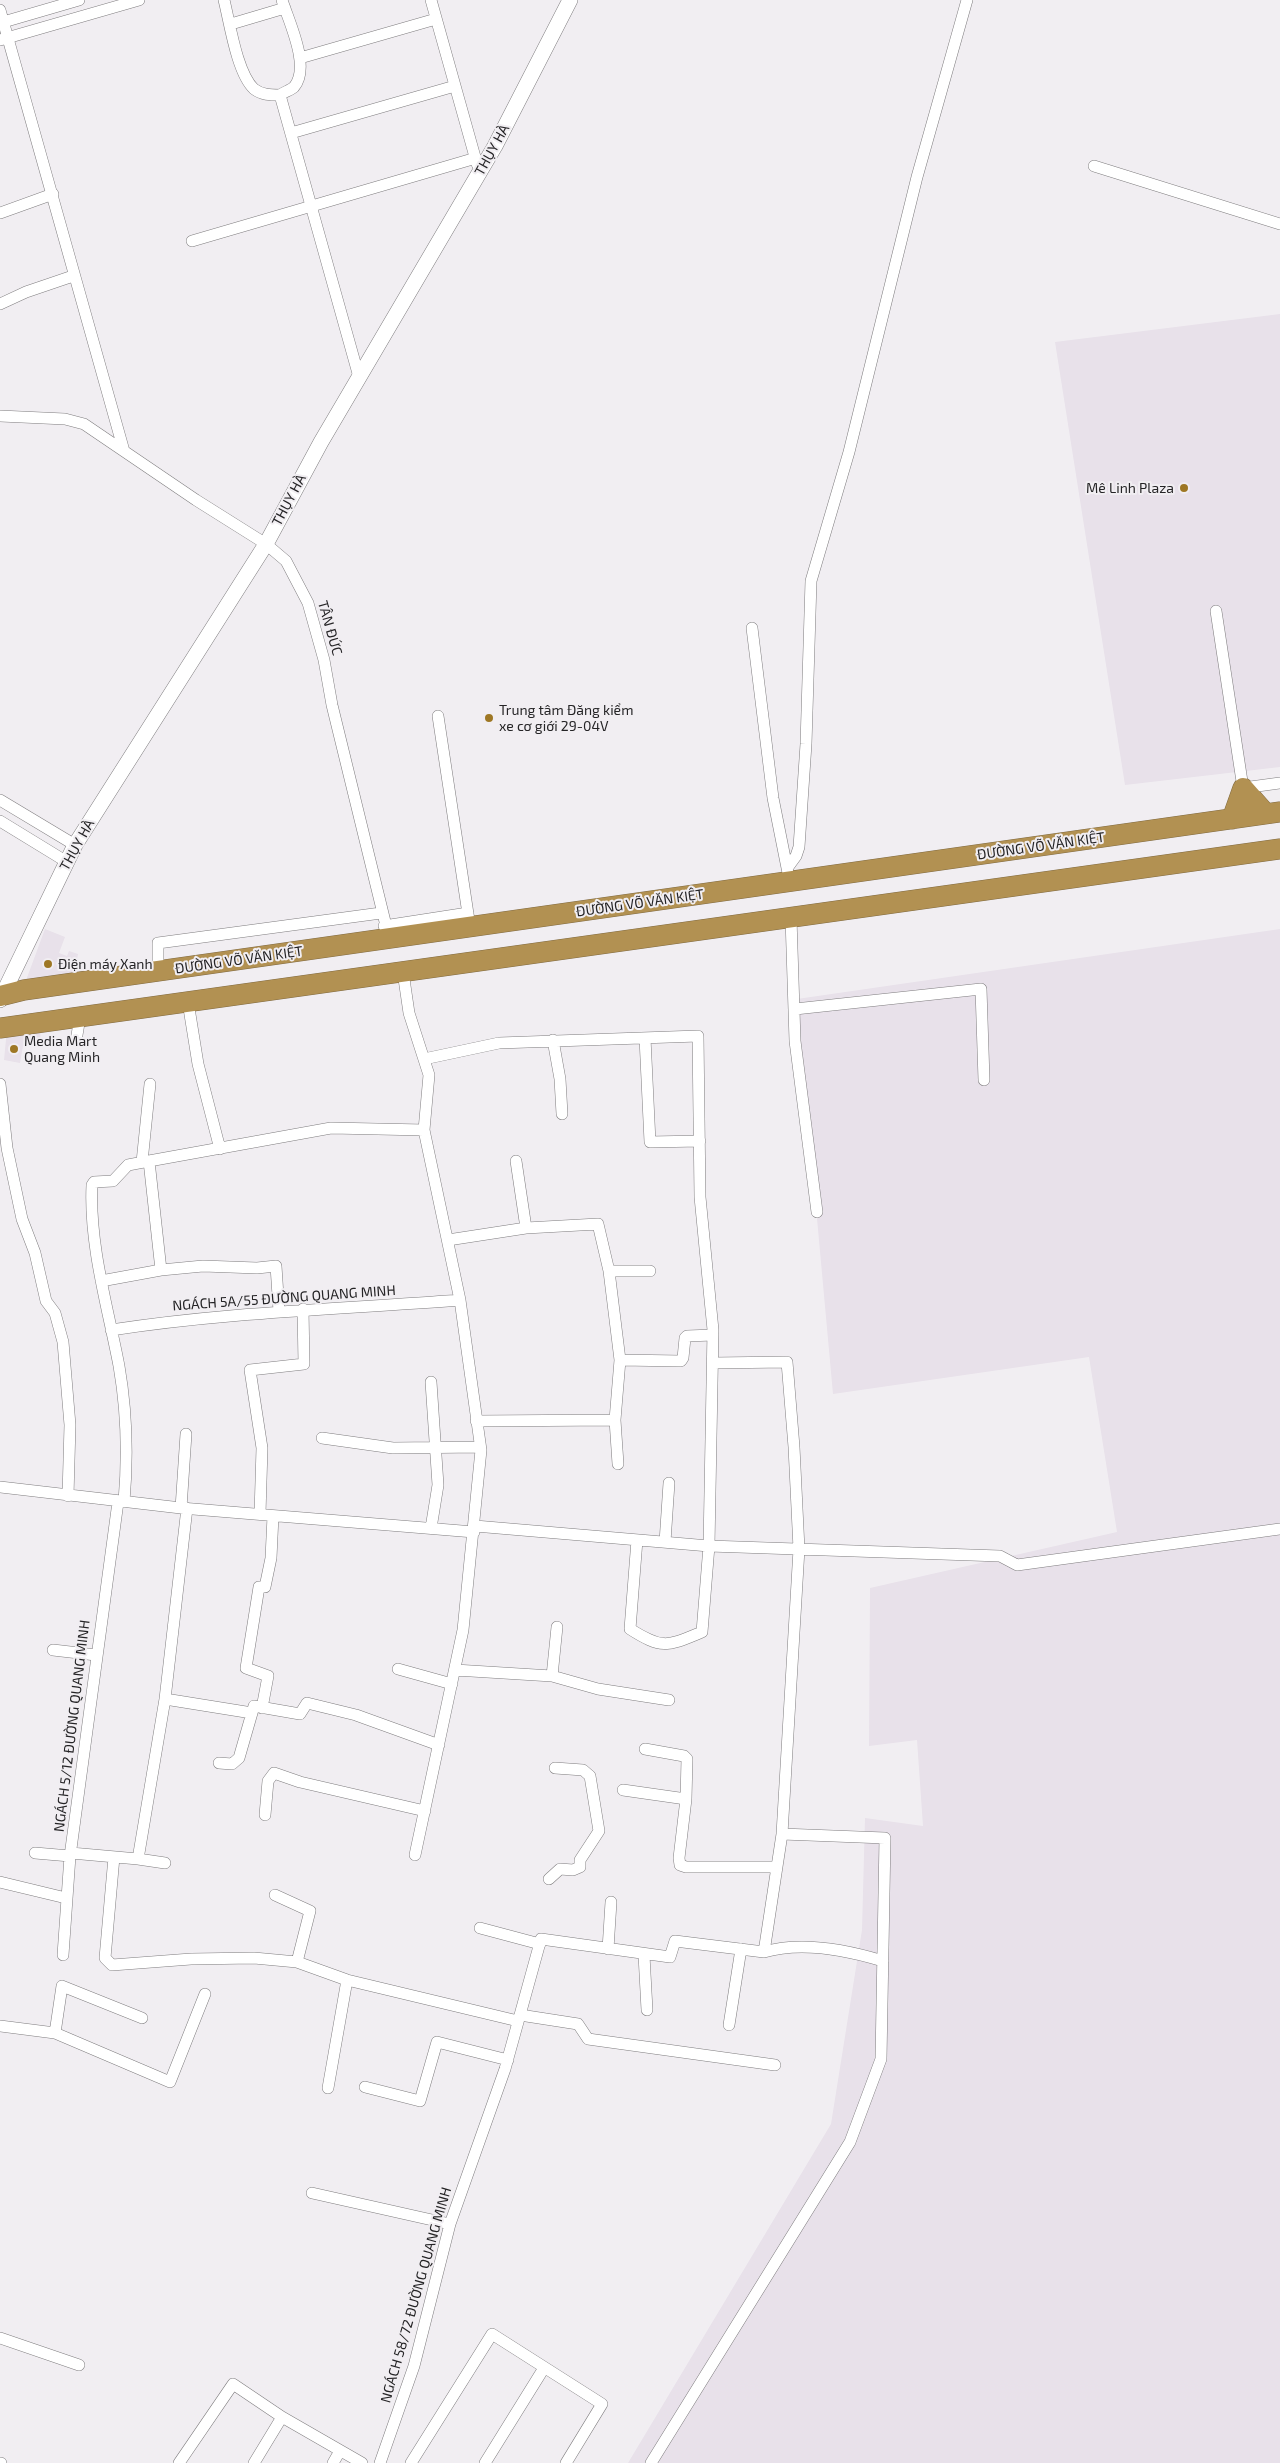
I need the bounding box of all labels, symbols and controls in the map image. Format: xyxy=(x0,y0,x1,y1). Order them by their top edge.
street label: THỤY HÀ xyxy=(471,121,513,179)
street label: THỤY HÀ xyxy=(268,471,310,529)
place label: Mê Linh Plaza xyxy=(1086,480,1174,496)
marker: Mê Linh Plaza xyxy=(1178,482,1190,494)
street label: TÂN ĐỨC xyxy=(314,599,346,657)
place label: Trung tâm Đăng kiểm xe cơ giới 29-04V xyxy=(499,702,633,734)
marker: Trung tâm Đăng kiểm xe cơ giới 29-04V xyxy=(483,712,495,724)
street label: THỤY HÀ xyxy=(56,816,98,874)
street label: ĐƯỜNG VÕ VĂN KIỆT xyxy=(976,829,1106,863)
street label: ĐƯỜNG VÕ VĂN KIỆT xyxy=(575,886,705,920)
street label: ĐƯỜNG VÕ VĂN KIỆT xyxy=(174,943,304,977)
place label: Điện máy Xanh xyxy=(58,956,153,972)
marker: Điện máy Xanh xyxy=(42,958,54,970)
place label: Media Mart Quang Minh xyxy=(24,1033,100,1066)
marker: Media Mart Quang Minh xyxy=(8,1043,20,1055)
street label: NGÁCH 5A/55 ĐƯỜNG QUANG MINH xyxy=(172,1282,396,1314)
street label: NGÁCH 5/12 ĐƯỜNG QUANG MINH xyxy=(51,1619,93,1833)
street label: NGÁCH 58/72 ĐƯỜNG QUANG MINH xyxy=(377,2185,455,2405)

